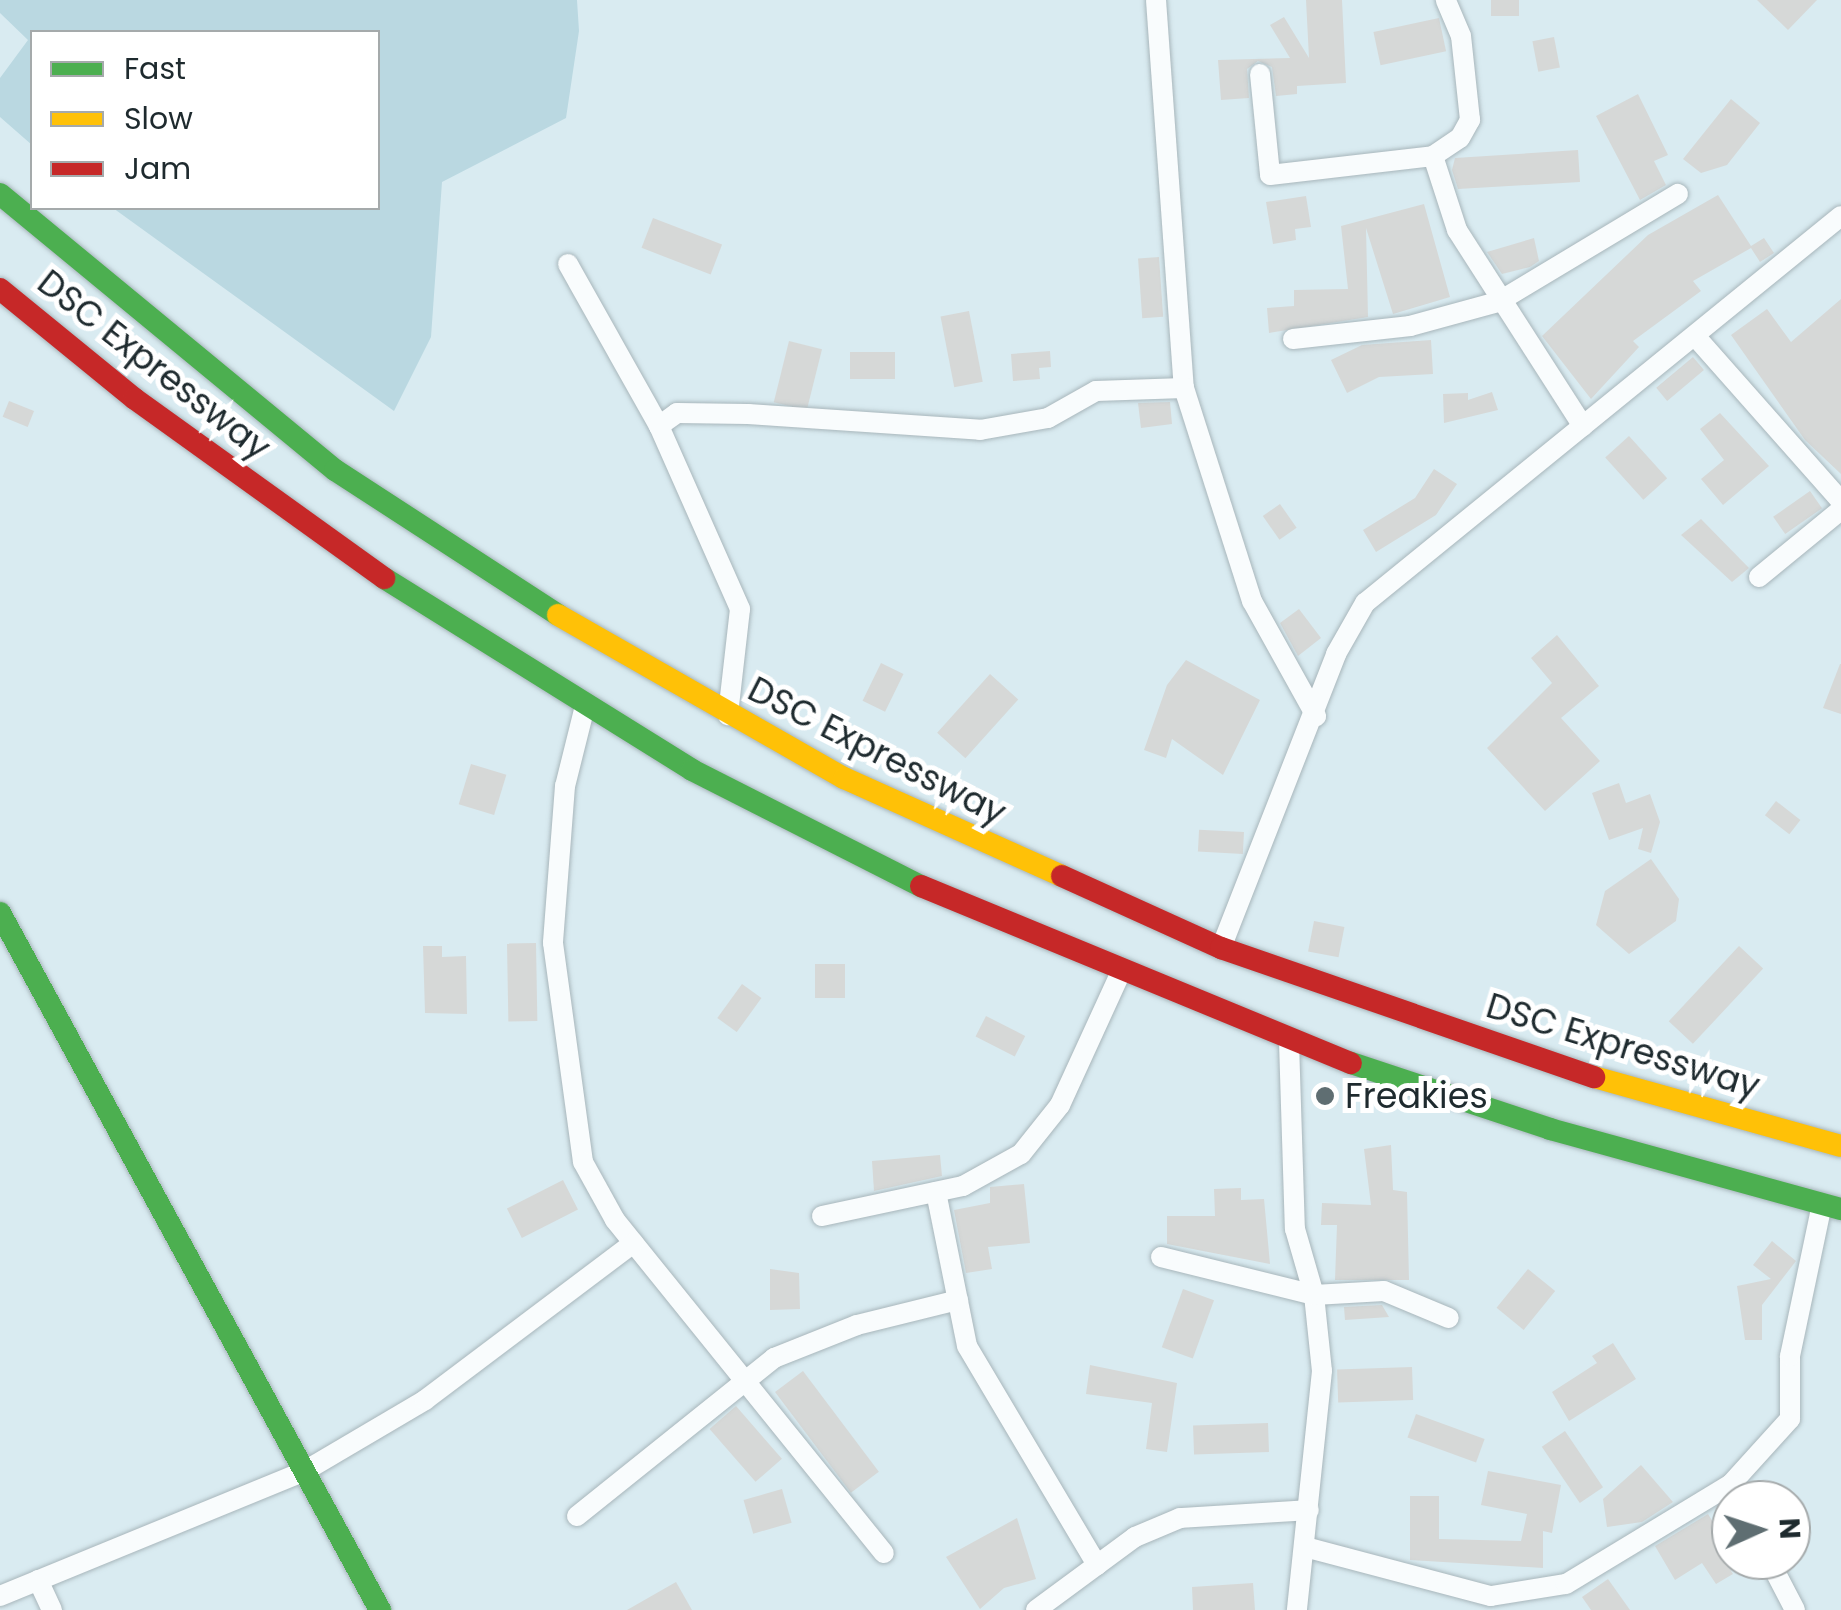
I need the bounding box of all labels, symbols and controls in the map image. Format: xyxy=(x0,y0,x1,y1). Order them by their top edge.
legend xyxy=(30,30,380,210)
text: Fast xyxy=(124,47,186,90)
text: Slow xyxy=(124,97,193,140)
text: Jam xyxy=(124,147,191,190)
street label: DSC Expressway xyxy=(29,261,279,469)
street label: DSC Expressway xyxy=(741,668,1013,834)
street label: DSC Expressway xyxy=(1481,984,1765,1108)
place label: Freakies xyxy=(1345,1075,1488,1117)
marker: Freakies xyxy=(1314,1085,1336,1107)
north arrow xyxy=(1711,1480,1811,1580)
text: N xyxy=(1769,1517,1809,1540)

